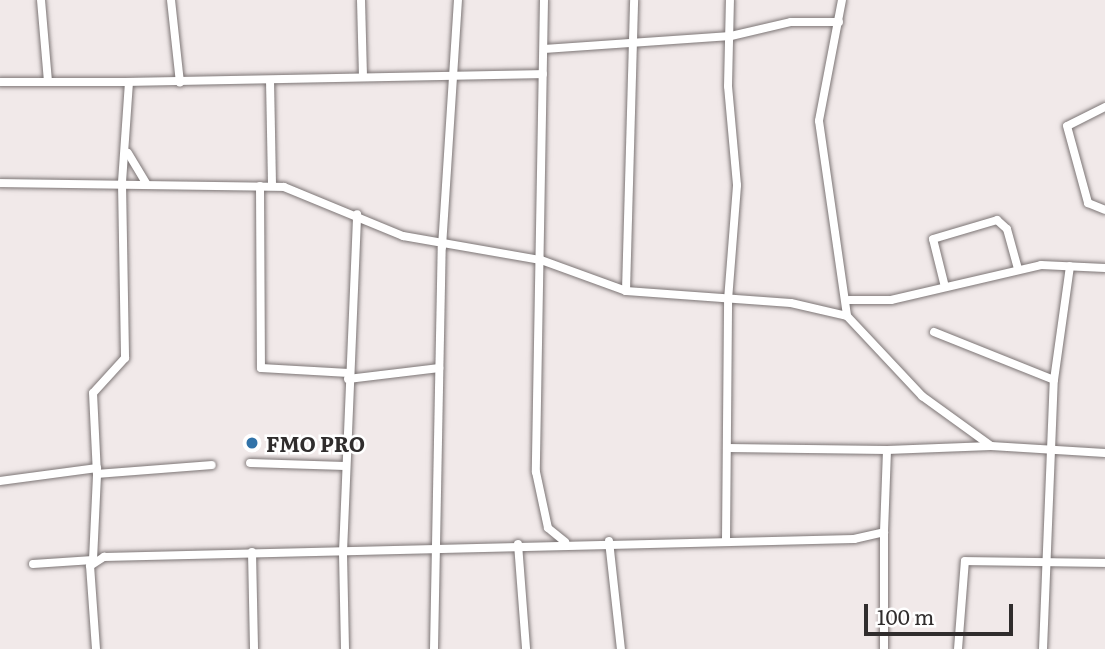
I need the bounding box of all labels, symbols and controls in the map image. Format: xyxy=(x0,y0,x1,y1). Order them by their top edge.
place label: FMO PRO xyxy=(266,430,365,456)
marker: FMO PRO xyxy=(244,435,260,451)
scale bar xyxy=(867,590,1016,634)
text: 100 m xyxy=(877,600,934,631)

